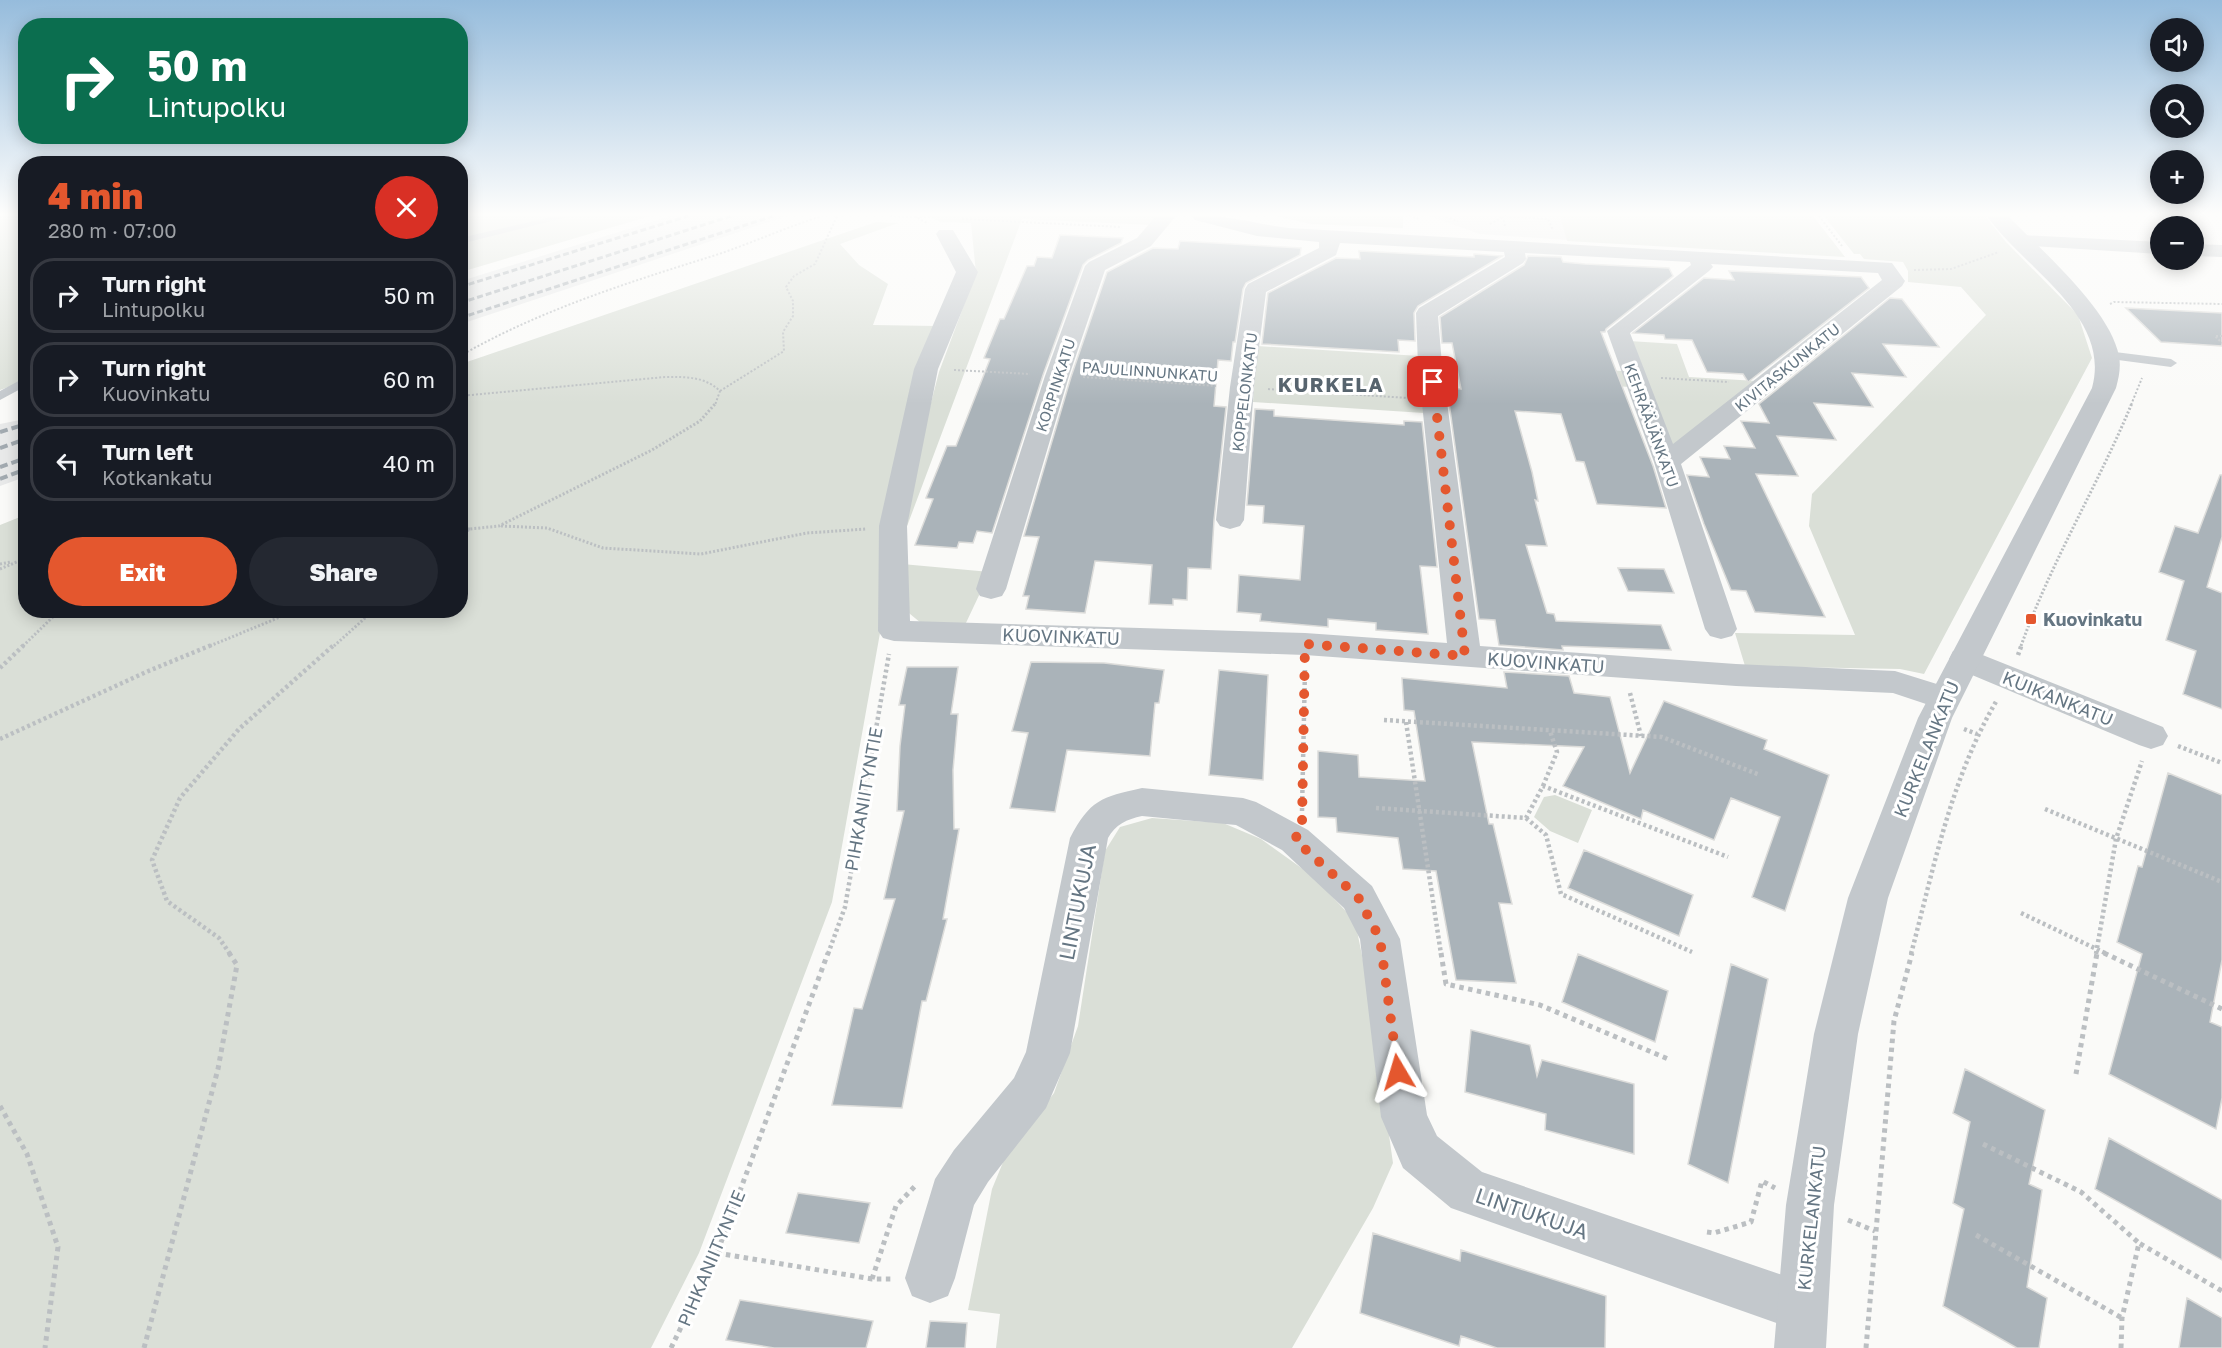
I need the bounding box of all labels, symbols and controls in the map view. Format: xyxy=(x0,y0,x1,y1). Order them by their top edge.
map controls xyxy=(2150,18,2204,270)
button: sound xyxy=(2150,18,2204,72)
text: 50 m xyxy=(147,40,247,90)
icon: right xyxy=(48,42,126,120)
button: search xyxy=(2150,84,2204,138)
text: Lintupolku xyxy=(147,91,286,123)
button: + xyxy=(2150,150,2204,204)
text: 4 min xyxy=(48,174,143,217)
button: close xyxy=(375,176,438,239)
button: − xyxy=(2150,216,2204,270)
text: 280 m · 07:00 xyxy=(48,218,177,242)
text: Turn right xyxy=(102,270,206,297)
icon: right xyxy=(51,279,84,312)
text: 50 m xyxy=(384,282,435,309)
text: Lintupolku xyxy=(102,297,205,321)
street label: KIVITASKUNKATU xyxy=(1731,319,1843,415)
street label: KOPPELONKATU xyxy=(1228,331,1260,453)
street label: KORPINKATU xyxy=(1031,336,1079,434)
text: Turn right xyxy=(102,354,206,381)
pin xyxy=(1407,356,1458,407)
street label: PAJULINNUNKATU xyxy=(1081,357,1219,385)
street label: KEHRÄÄJÄNKATU xyxy=(1621,360,1683,490)
icon: right xyxy=(51,363,84,396)
icon: arrive xyxy=(1416,365,1449,398)
text: 60 m xyxy=(383,366,435,393)
district label: KURKELA xyxy=(1278,372,1384,396)
text: Kuovinkatu xyxy=(102,381,210,405)
text: Turn left xyxy=(102,438,193,465)
icon: left xyxy=(51,447,84,480)
text: 40 m xyxy=(383,450,435,477)
text: Kotkankatu xyxy=(102,465,212,489)
button: Exit xyxy=(48,537,237,606)
button: Share xyxy=(249,537,438,606)
place label: Kuovinkatu xyxy=(2043,608,2142,630)
marker: Kuovinkatu xyxy=(2024,612,2038,626)
street label: KUOVINKATU xyxy=(1002,623,1120,649)
street label: KUOVINKATU xyxy=(1487,647,1605,677)
street label: KUIKANKATU xyxy=(1999,666,2117,730)
street label: KURKELANKATU xyxy=(1889,677,1963,821)
street label: PIHKANIITYNTIE xyxy=(840,725,886,873)
street label: LINTUKUJA xyxy=(1053,842,1101,962)
position arrow xyxy=(1366,1040,1430,1104)
street label: KURKELANKATU xyxy=(1792,1145,1830,1291)
street label: LINTUKUJA xyxy=(1472,1182,1592,1244)
street label: PIHKANIITYNTIE xyxy=(672,1187,750,1329)

